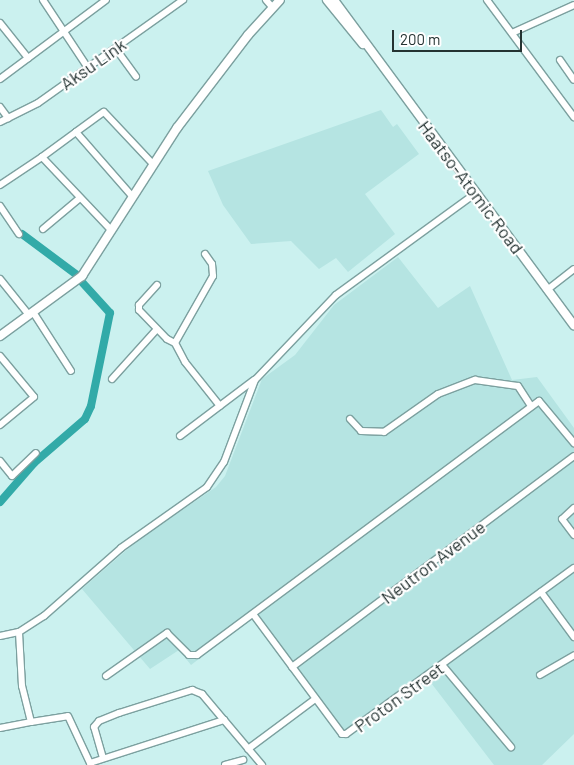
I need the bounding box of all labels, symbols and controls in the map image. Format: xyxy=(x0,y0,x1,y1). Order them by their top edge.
scale bar xyxy=(394,20,524,52)
text: 200 m xyxy=(400,30,440,48)
street label: Aksu Link xyxy=(56,34,130,94)
street label: Haatso-Atomic Road xyxy=(414,116,528,258)
street label: Neutron Avenue xyxy=(377,516,489,608)
street label: Proton Street xyxy=(350,657,448,737)

